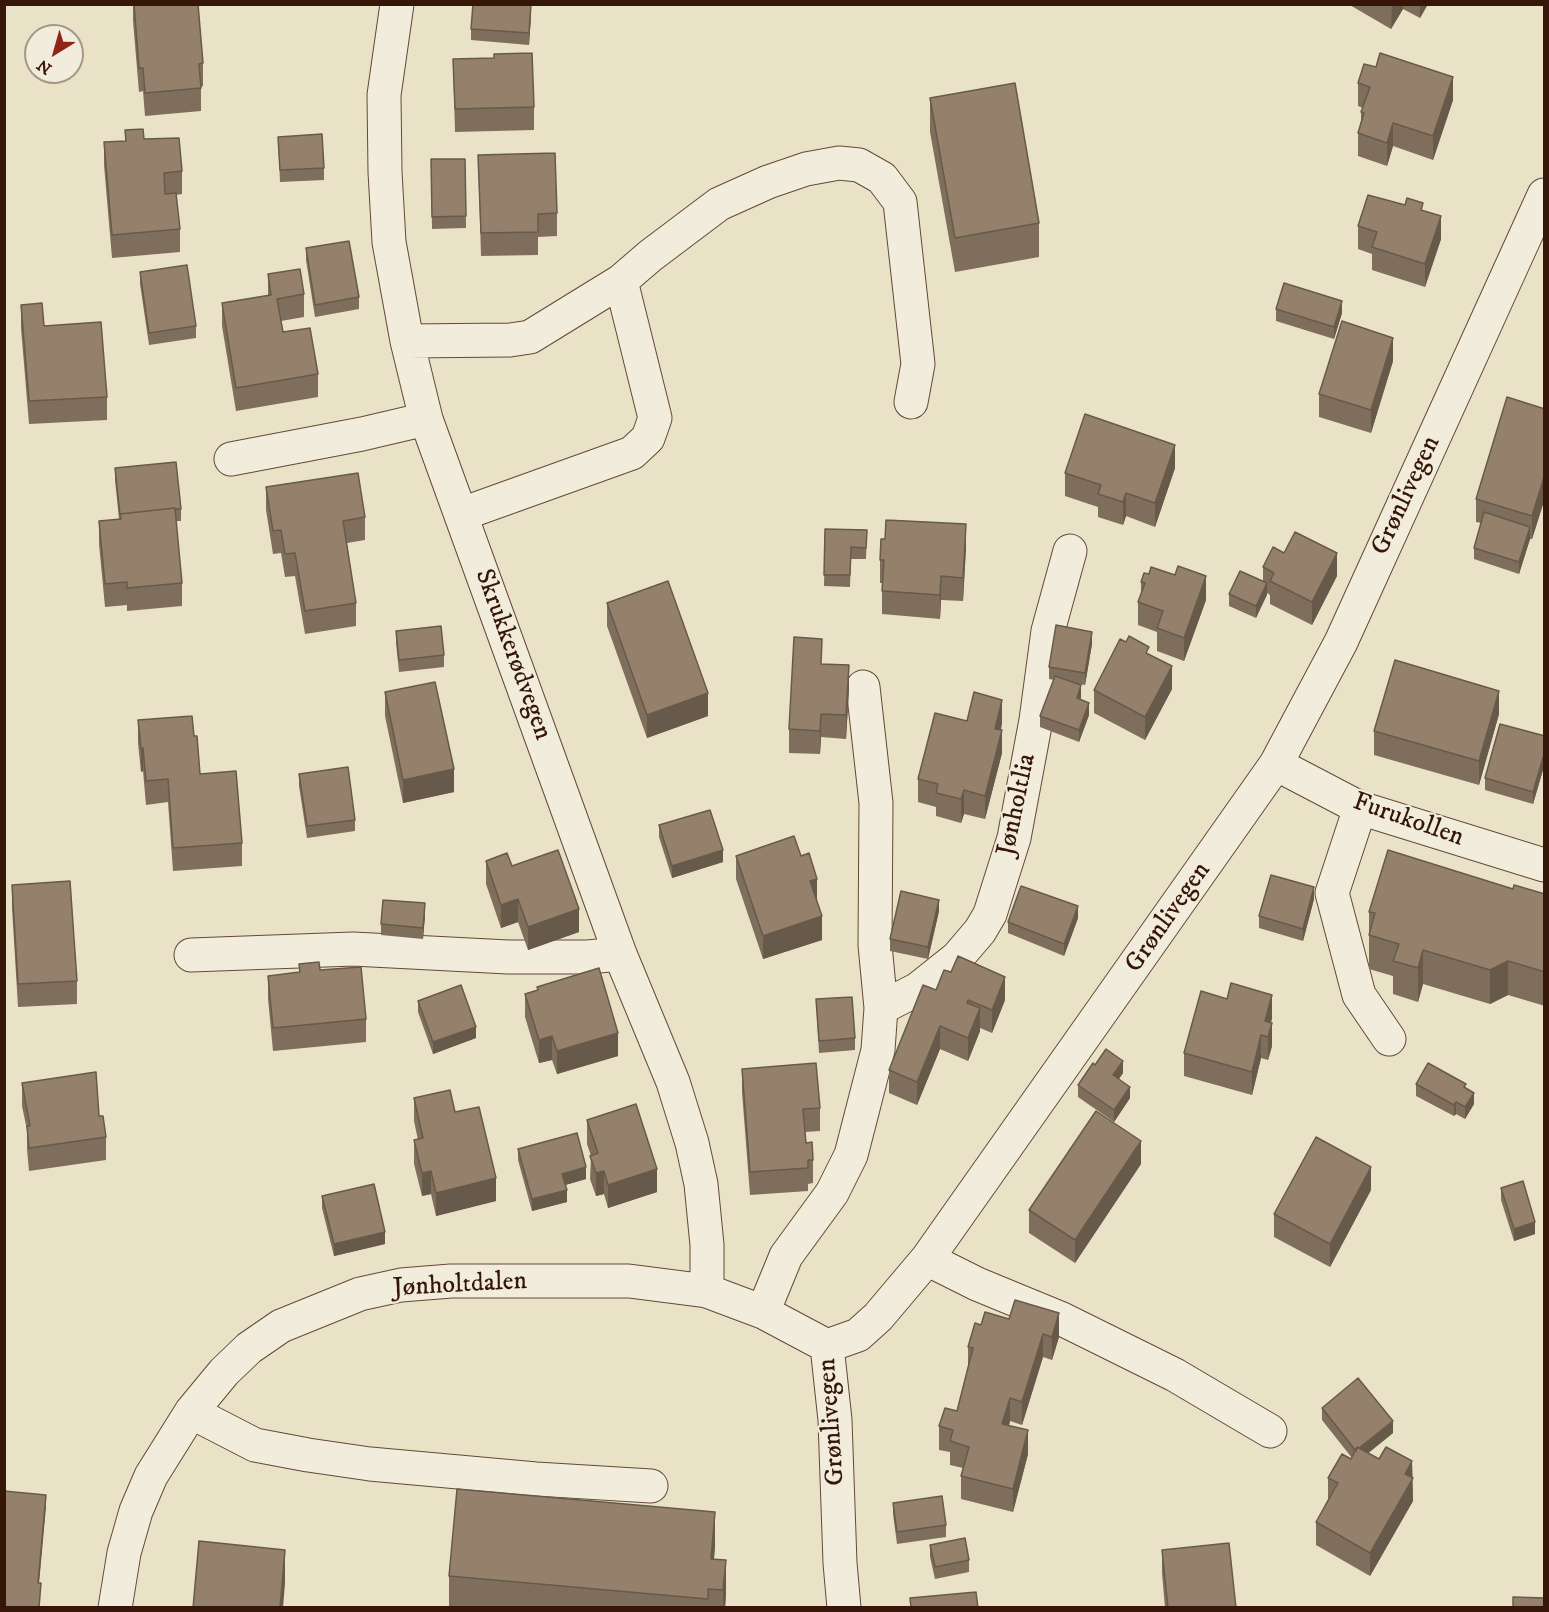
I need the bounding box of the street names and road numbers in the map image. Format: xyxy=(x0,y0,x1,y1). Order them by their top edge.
street label: Grønlivegen xyxy=(1366,432,1448,560)
street label: Skrukkerødvegen xyxy=(467,565,557,745)
street label: Jønholtlia xyxy=(992,751,1044,859)
street label: Furukollen xyxy=(1349,788,1467,854)
street label: Grønlivegen xyxy=(1120,857,1218,979)
street label: Jønholtdalen xyxy=(392,1267,528,1305)
street label: Grønlivegen xyxy=(813,1357,853,1487)

